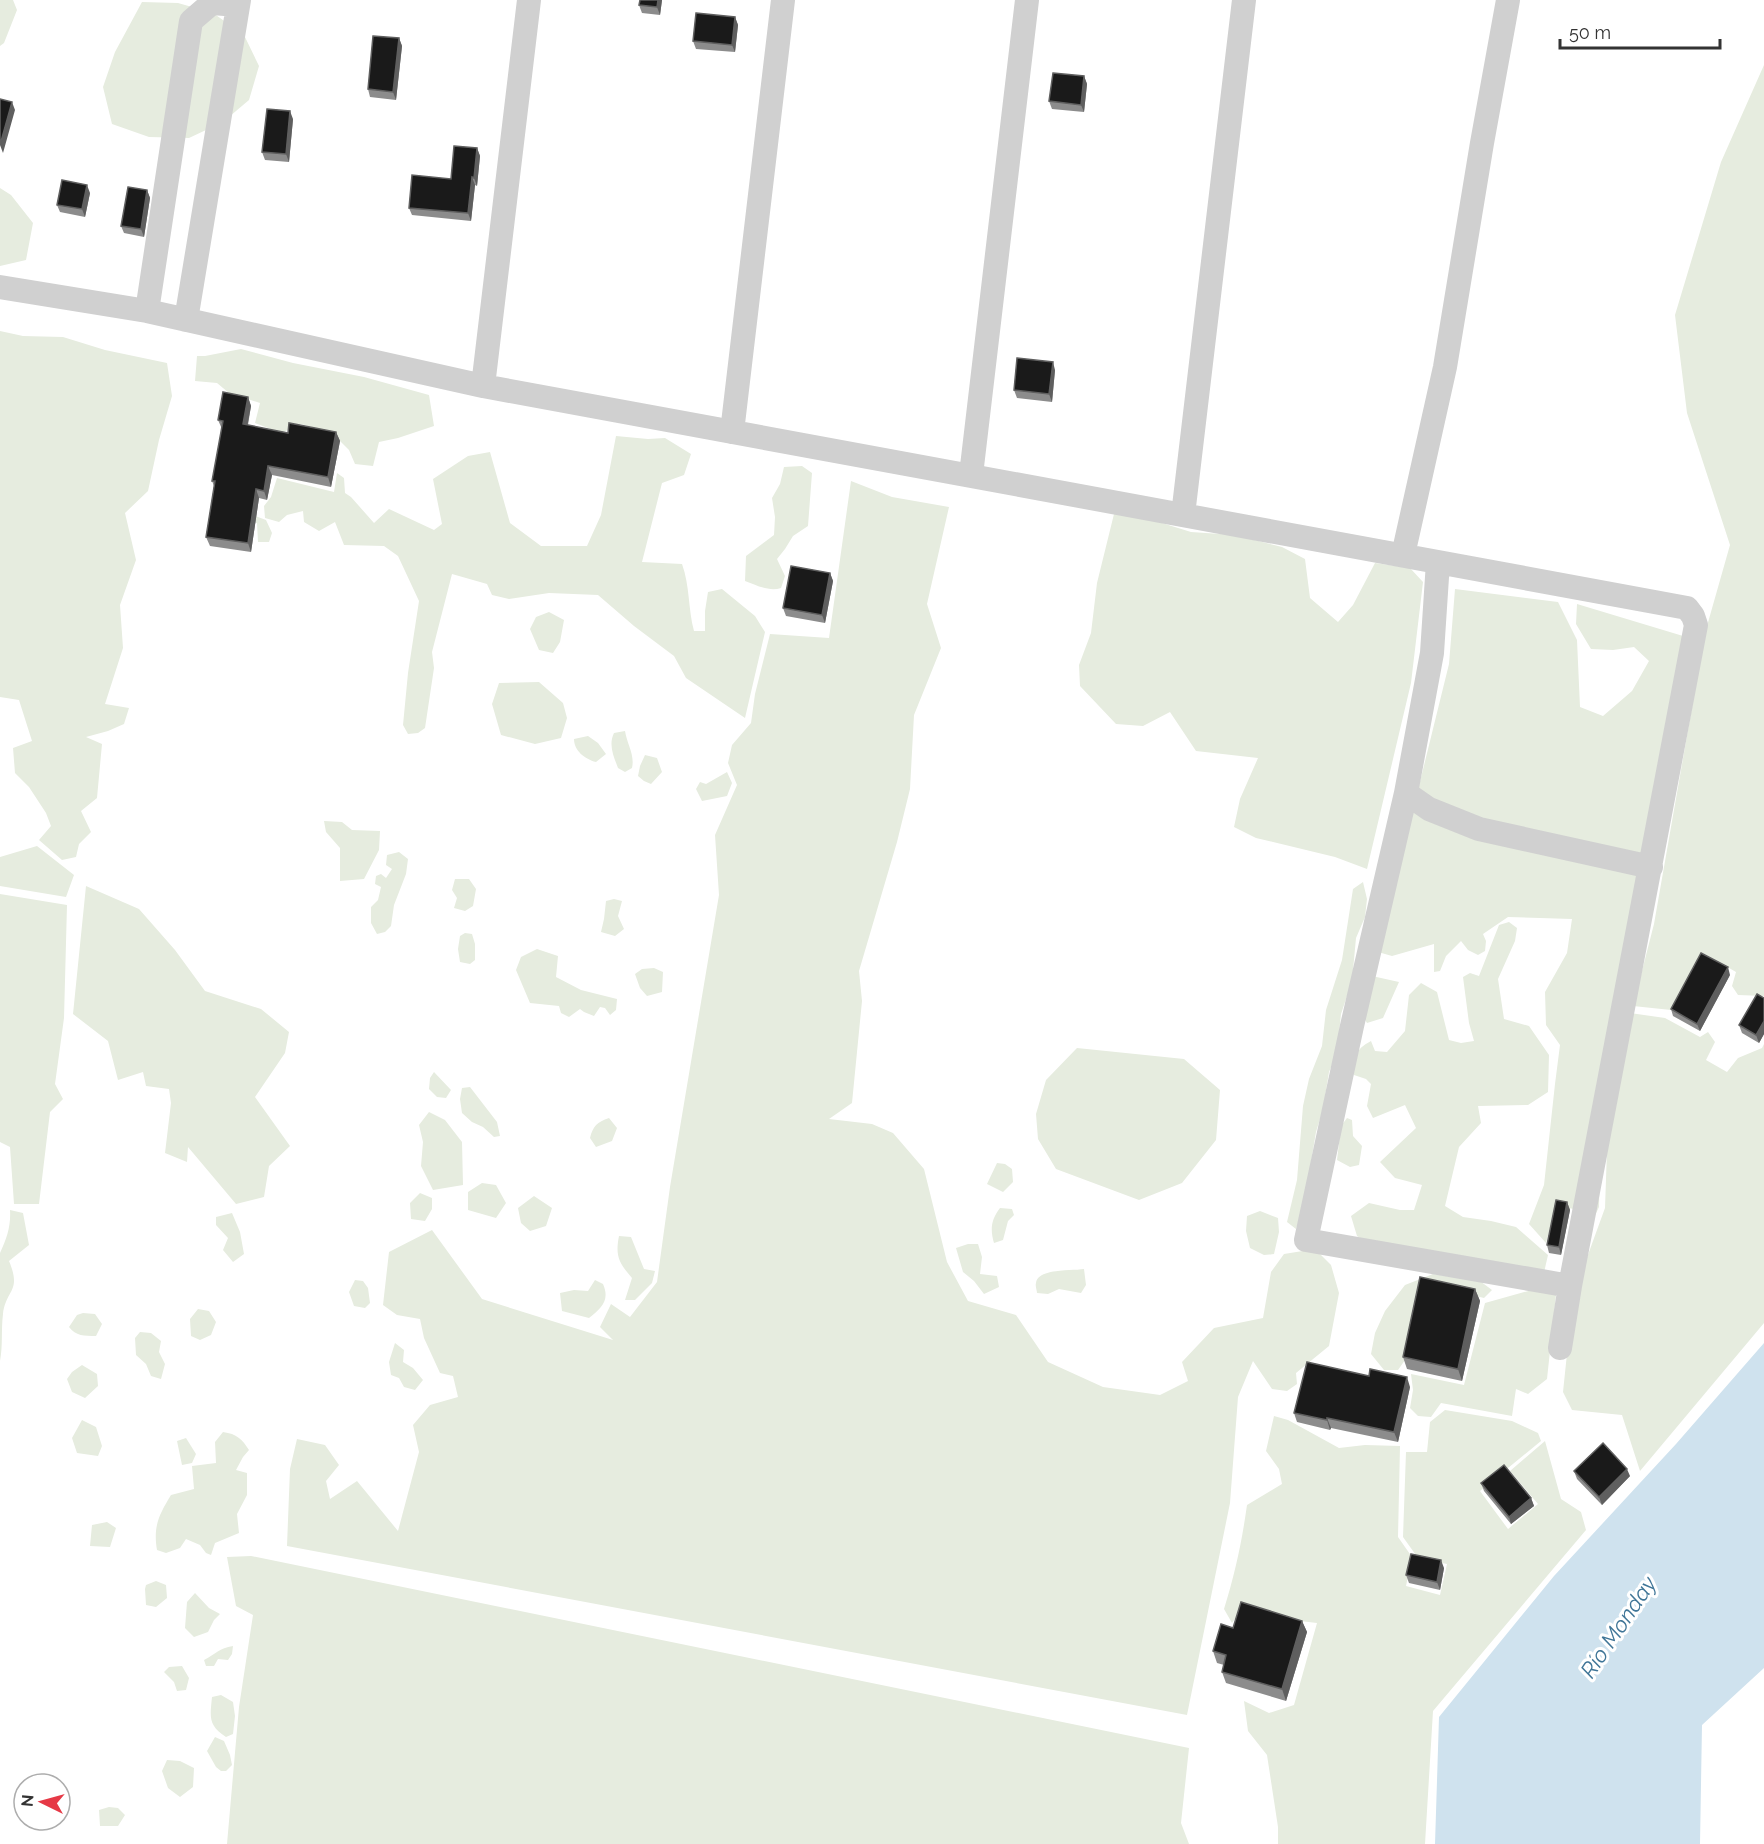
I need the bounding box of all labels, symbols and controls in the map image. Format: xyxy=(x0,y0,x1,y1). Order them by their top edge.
scale bar xyxy=(1560,12,1720,50)
text: 50 m xyxy=(1569,22,1611,43)
water label: Río Monday xyxy=(1575,1570,1662,1683)
north arrow xyxy=(12,1772,72,1832)
text: N xyxy=(18,1794,38,1808)

